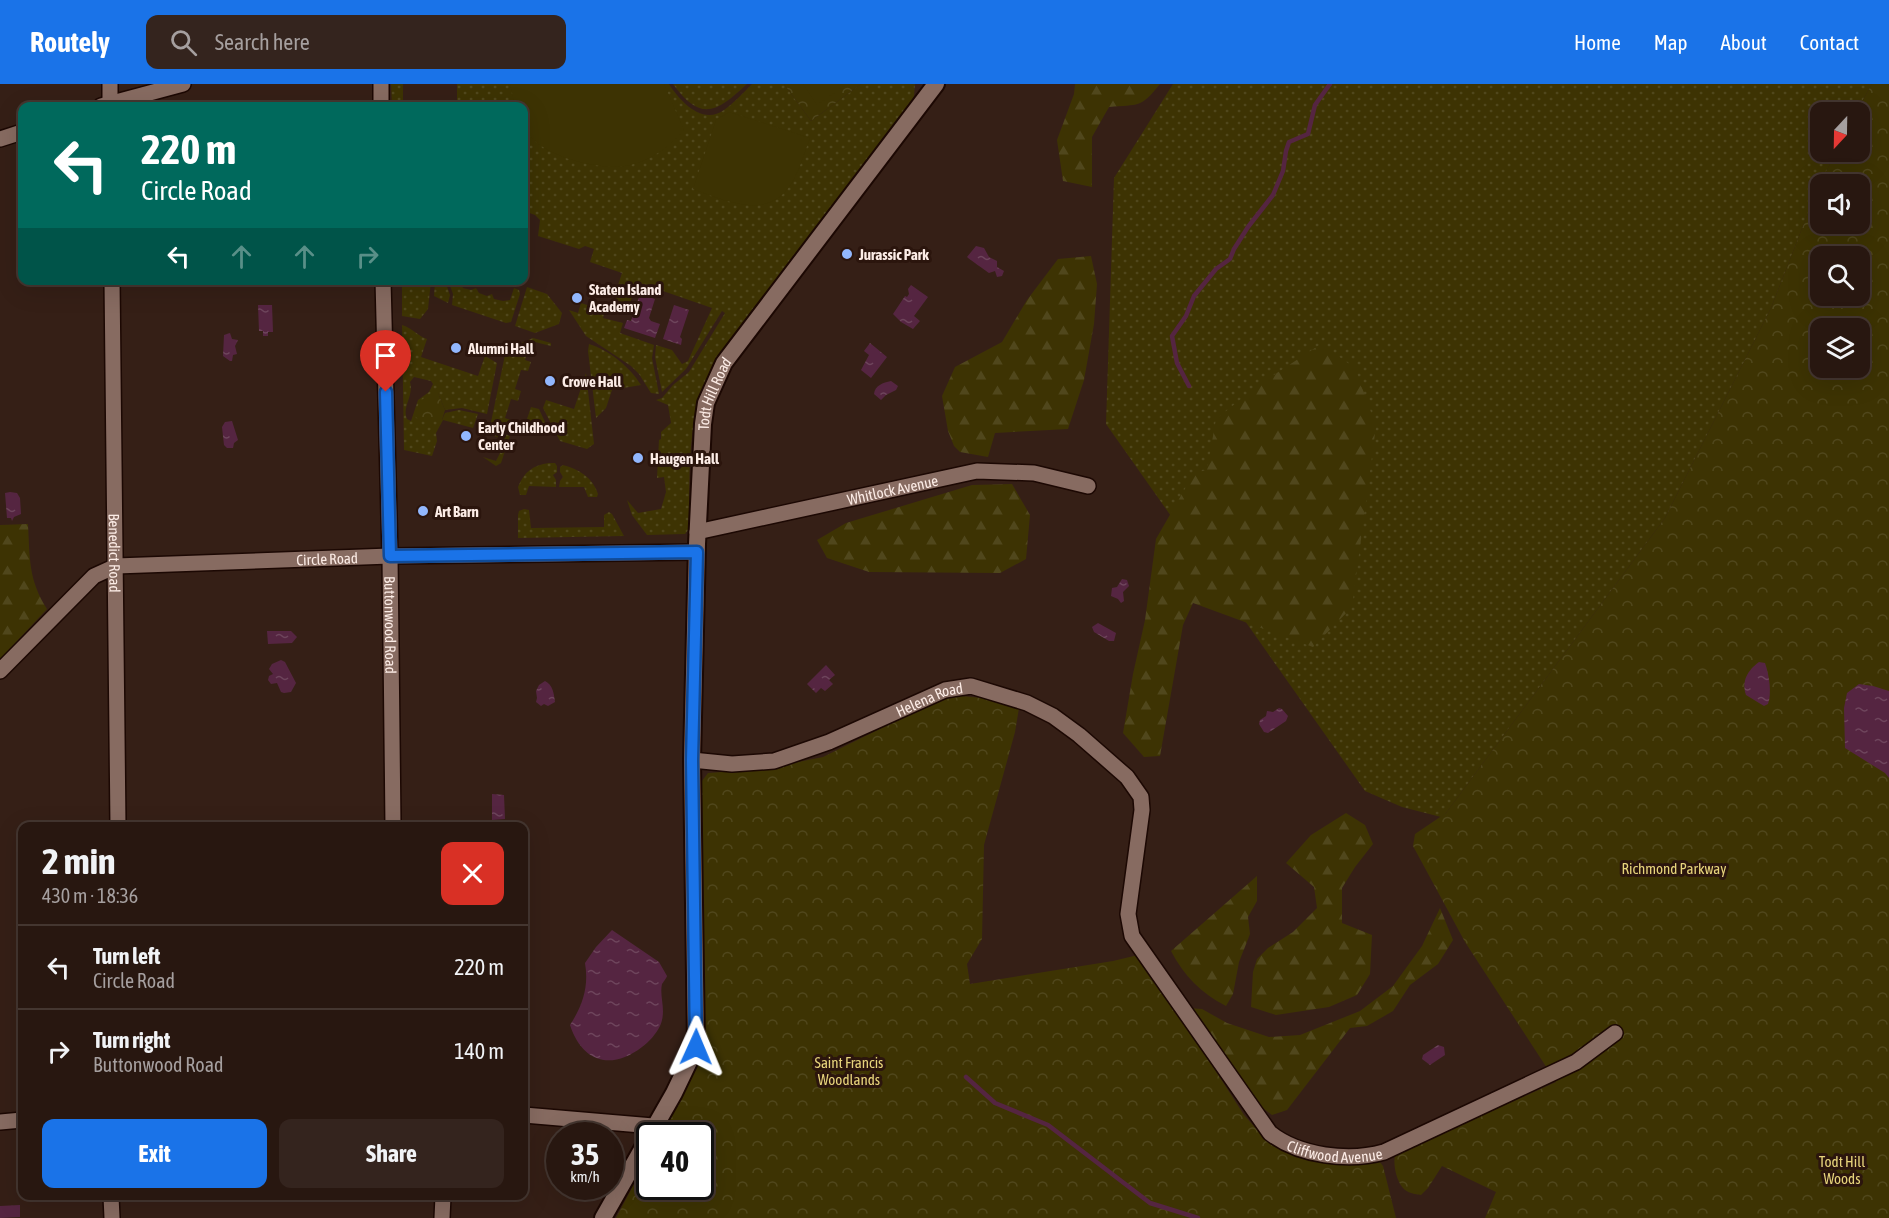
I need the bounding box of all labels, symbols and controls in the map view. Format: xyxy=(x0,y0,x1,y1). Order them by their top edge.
search box xyxy=(146,15,566,69)
text: Routely xyxy=(30,26,110,58)
icon: search xyxy=(167,26,200,59)
text: Search here xyxy=(215,29,310,55)
text: Home xyxy=(1574,30,1621,54)
text: Map xyxy=(1654,30,1688,54)
text: About xyxy=(1721,30,1767,54)
text: Contact xyxy=(1800,30,1859,54)
north arrow xyxy=(1810,102,1870,162)
map controls xyxy=(1810,102,1870,378)
text: 220 m xyxy=(141,125,236,173)
icon: left xyxy=(42,126,120,204)
button: sound xyxy=(1810,174,1870,234)
text: Circle Road xyxy=(141,175,252,206)
icon: left xyxy=(162,240,195,273)
icon: ahead xyxy=(225,240,258,273)
icon: ahead xyxy=(288,240,321,273)
icon: right xyxy=(351,240,384,273)
place label: Jurassic Park xyxy=(858,246,929,263)
button: search xyxy=(1810,246,1870,306)
marker: Jurassic Park xyxy=(840,247,854,261)
place label: Staten Island Academy xyxy=(588,281,661,315)
marker: Staten Island Academy xyxy=(570,291,584,305)
button: layers xyxy=(1810,318,1870,378)
pin xyxy=(360,330,411,392)
icon: arrive xyxy=(369,339,402,372)
place label: Alumni Hall xyxy=(467,340,535,357)
marker: Alumni Hall xyxy=(449,341,463,355)
street label: Todt Hill Road xyxy=(694,353,734,431)
place label: Crowe Hall xyxy=(562,373,622,390)
marker: Crowe Hall xyxy=(543,374,557,388)
place label: Early Childhood Center xyxy=(478,419,565,453)
marker: Early Childhood Center xyxy=(459,429,473,443)
place label: Haugen Hall xyxy=(650,450,720,467)
marker: Haugen Hall xyxy=(631,451,645,465)
street label: Whitlock Avenue xyxy=(845,471,940,508)
place label: Art Barn xyxy=(434,503,479,520)
marker: Art Barn xyxy=(416,504,430,518)
street label: Benedict Road xyxy=(106,513,124,593)
street label: Circle Road xyxy=(296,549,358,568)
street label: Buttonwood Road xyxy=(382,576,400,674)
street label: Helena Road xyxy=(893,679,964,720)
text: 2 min xyxy=(42,840,116,882)
button: close xyxy=(441,842,504,905)
park label: Richmond Parkway xyxy=(1621,860,1727,877)
text: 430 m · 18:36 xyxy=(42,884,138,907)
text: Turn left xyxy=(93,943,160,969)
icon: left xyxy=(42,951,75,984)
text: 220 m xyxy=(454,954,504,980)
text: Circle Road xyxy=(93,969,175,992)
position arrow xyxy=(664,1015,728,1079)
text: Turn right xyxy=(93,1027,170,1053)
icon: right xyxy=(42,1035,75,1068)
text: 140 m xyxy=(454,1038,504,1064)
text: Buttonwood Road xyxy=(93,1053,224,1076)
park label: Saint Francis Woodlands xyxy=(815,1054,883,1088)
button: Exit xyxy=(42,1119,267,1188)
button: Share xyxy=(279,1119,504,1188)
speed limit sign: 40 xyxy=(636,1122,714,1200)
street label: Cliffwood Avenue xyxy=(1285,1136,1384,1165)
text: 35 xyxy=(571,1137,599,1171)
park label: Todt Hill Woods xyxy=(1819,1153,1865,1187)
text: km/h xyxy=(570,1168,600,1185)

